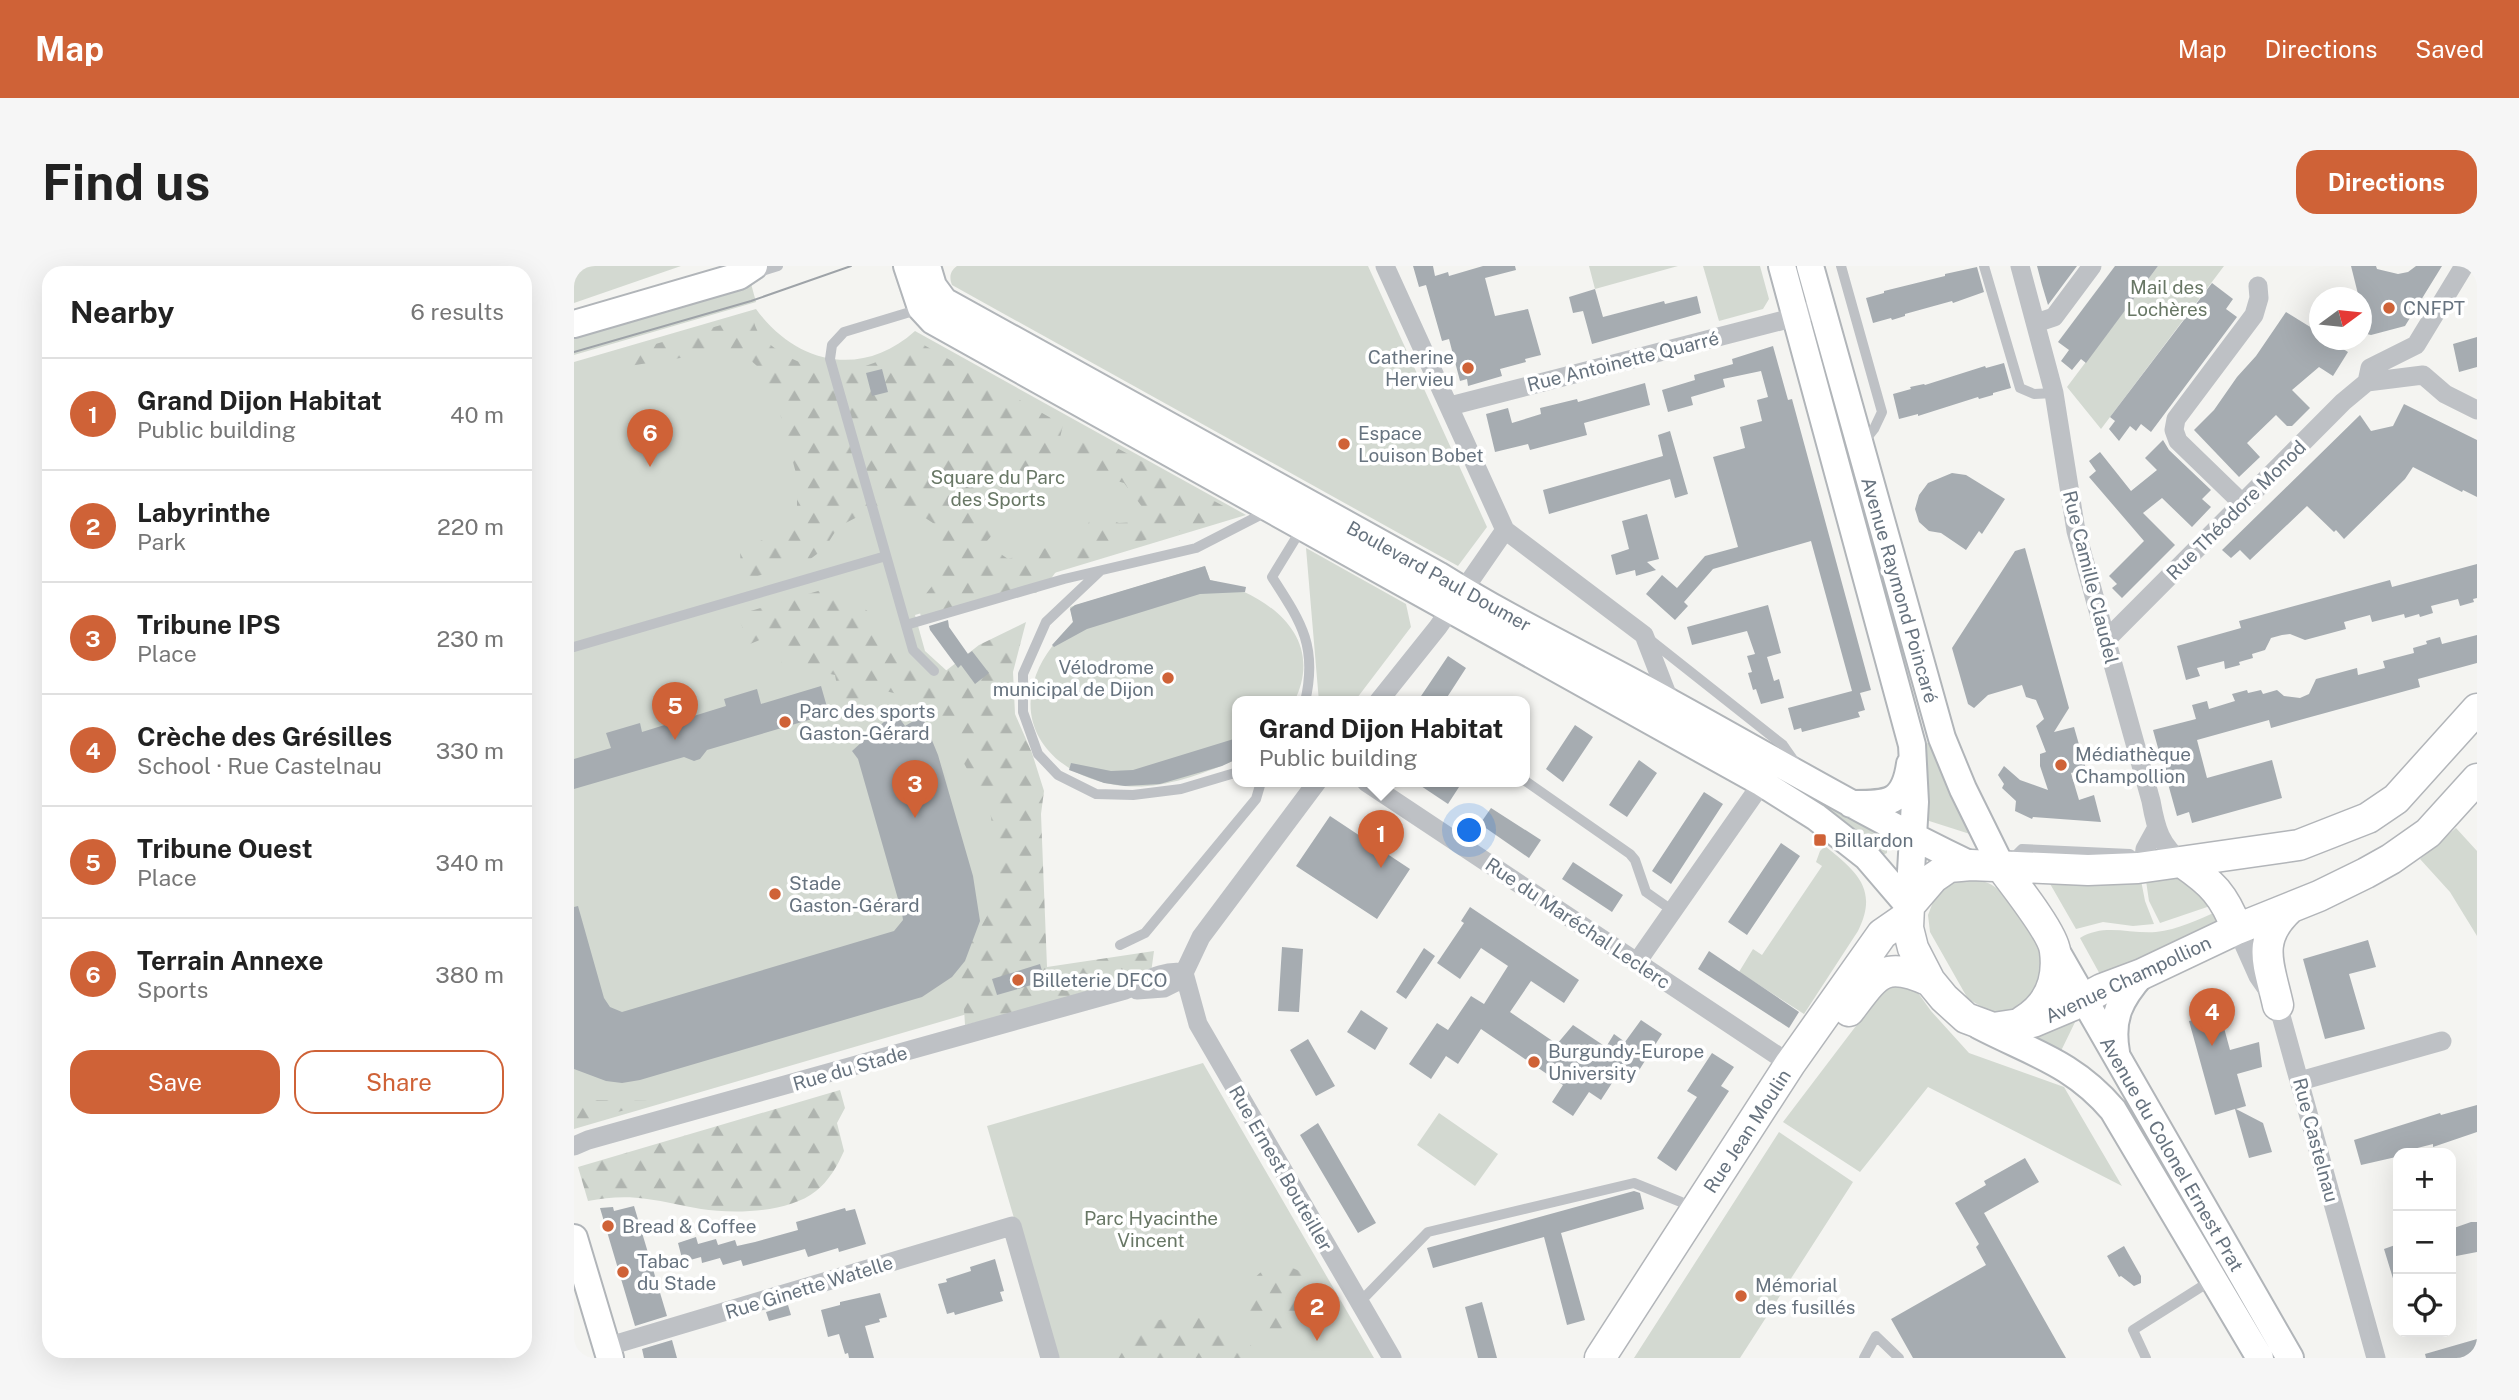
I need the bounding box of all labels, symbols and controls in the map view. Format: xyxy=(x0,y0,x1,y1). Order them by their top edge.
text: Map xyxy=(35,30,104,68)
text: Map xyxy=(2178,35,2227,63)
text: Directions xyxy=(2265,35,2377,63)
text: Saved xyxy=(2415,35,2484,63)
button: Directions xyxy=(2296,150,2477,214)
text: Find us xyxy=(42,153,210,211)
park label: Mail des Lochères xyxy=(2127,276,2207,320)
north arrow xyxy=(2309,287,2372,350)
text: Nearby xyxy=(70,294,174,330)
place label: CNFPT xyxy=(2403,297,2465,319)
text: 6 results xyxy=(411,298,504,325)
marker: CNFPT xyxy=(2381,300,2397,316)
street label: Rue Antoinette Quarré xyxy=(1525,326,1721,396)
place label: Catherine Hervieu xyxy=(1368,346,1454,390)
marker: Catherine Hervieu xyxy=(1460,360,1476,376)
text: Grand Dijon Habitat xyxy=(137,385,382,416)
text: 1 xyxy=(88,401,98,428)
text: 40 m xyxy=(450,401,504,428)
pin: 6 xyxy=(627,409,673,467)
text: Public building xyxy=(137,416,296,443)
place label: Espace Louison Bobet xyxy=(1358,422,1484,466)
marker: Espace Louison Bobet xyxy=(1336,436,1352,452)
street label: Rue Théodore Monod xyxy=(2162,436,2310,584)
park label: Square du Parc des Sports xyxy=(931,466,1065,510)
street label: Avenue Raymond Poincaré xyxy=(1857,474,1943,706)
street label: Rue Camille Claudel xyxy=(2059,488,2123,666)
text: Labyrinthe xyxy=(137,497,271,528)
text: 2 xyxy=(86,513,100,540)
text: 220 m xyxy=(437,513,504,540)
street label: Boulevard Paul Doumer xyxy=(1343,516,1535,636)
text: Park xyxy=(137,528,186,555)
text: Tribune IPS xyxy=(137,609,281,640)
text: 3 xyxy=(85,625,101,652)
text: 230 m xyxy=(436,625,504,652)
text: Place xyxy=(137,640,197,667)
place label: Vélodrome municipal de Dijon xyxy=(993,656,1154,700)
marker: Vélodrome municipal de Dijon xyxy=(1160,670,1176,686)
pin: 5 xyxy=(652,682,698,740)
popup xyxy=(1232,696,1530,787)
place label: Parc des sports Gaston-Gérard xyxy=(799,700,935,744)
text: Grand Dijon Habitat xyxy=(1259,713,1503,744)
marker: Parc des sports Gaston-Gérard xyxy=(777,714,793,730)
text: Crèche des Grésilles xyxy=(137,721,392,752)
text: 4 xyxy=(85,737,101,764)
text: 330 m xyxy=(436,737,504,764)
place label: Médiathèque Champollion xyxy=(2075,743,2191,787)
text: Public building xyxy=(1259,744,1418,771)
text: School · Rue Castelnau xyxy=(137,752,382,779)
marker: Médiathèque Champollion xyxy=(2053,757,2069,773)
pin: 3 xyxy=(892,760,938,818)
pin: 1 xyxy=(1358,810,1404,868)
your location xyxy=(1452,813,1486,847)
place label: Billardon xyxy=(1834,829,1914,851)
marker: Billardon xyxy=(1812,832,1828,848)
text: Tribune Ouest xyxy=(137,833,312,864)
text: 5 xyxy=(85,849,101,876)
text: 340 m xyxy=(436,849,504,876)
street label: Rue du Maréchal Leclerc xyxy=(1481,853,1675,993)
text: Place xyxy=(137,864,197,891)
place label: Stade Gaston-Gérard xyxy=(789,872,920,916)
marker: Stade Gaston-Gérard xyxy=(767,886,783,902)
street label: Avenue Champollion xyxy=(2042,931,2214,1027)
text: Terrain Annexe xyxy=(137,945,323,976)
text: 6 xyxy=(85,961,101,988)
text: 380 m xyxy=(435,961,504,988)
place label: Billeterie DFCO xyxy=(1032,969,1167,991)
marker: Billeterie DFCO xyxy=(1010,972,1026,988)
text: Sports xyxy=(137,976,208,1003)
pin: 4 xyxy=(2189,988,2235,1046)
street label: Avenue du Colonel Ernest Prat xyxy=(2096,1033,2248,1275)
place label: Burgundy-Europe University xyxy=(1548,1040,1704,1084)
street label: Rue du Stade xyxy=(790,1041,910,1095)
button: Save xyxy=(70,1050,280,1114)
button: Share xyxy=(294,1050,504,1114)
marker: Burgundy-Europe University xyxy=(1526,1054,1542,1070)
street label: Rue Jean Moulin xyxy=(1699,1065,1795,1197)
street label: Rue Castelnau xyxy=(2289,1075,2343,1205)
street label: Rue Ernest Bouteiller xyxy=(1225,1081,1337,1255)
map controls xyxy=(2393,1148,2456,1337)
button: + xyxy=(2393,1148,2456,1211)
park label: Parc Hyacinthe Vincent xyxy=(1084,1207,1218,1251)
button: − xyxy=(2393,1211,2456,1274)
place label: Bread & Coffee xyxy=(622,1215,757,1237)
marker: Bread & Coffee xyxy=(600,1218,616,1234)
place label: Tabac du Stade xyxy=(637,1250,716,1294)
street label: Rue Ginette Watelle xyxy=(722,1251,896,1323)
marker: Tabac du Stade xyxy=(615,1264,631,1280)
place label: Mémorial des fusillés xyxy=(1755,1274,1855,1318)
button: locate xyxy=(2393,1274,2456,1337)
pin: 2 xyxy=(1294,1283,1340,1341)
marker: Mémorial des fusillés xyxy=(1733,1288,1749,1304)

